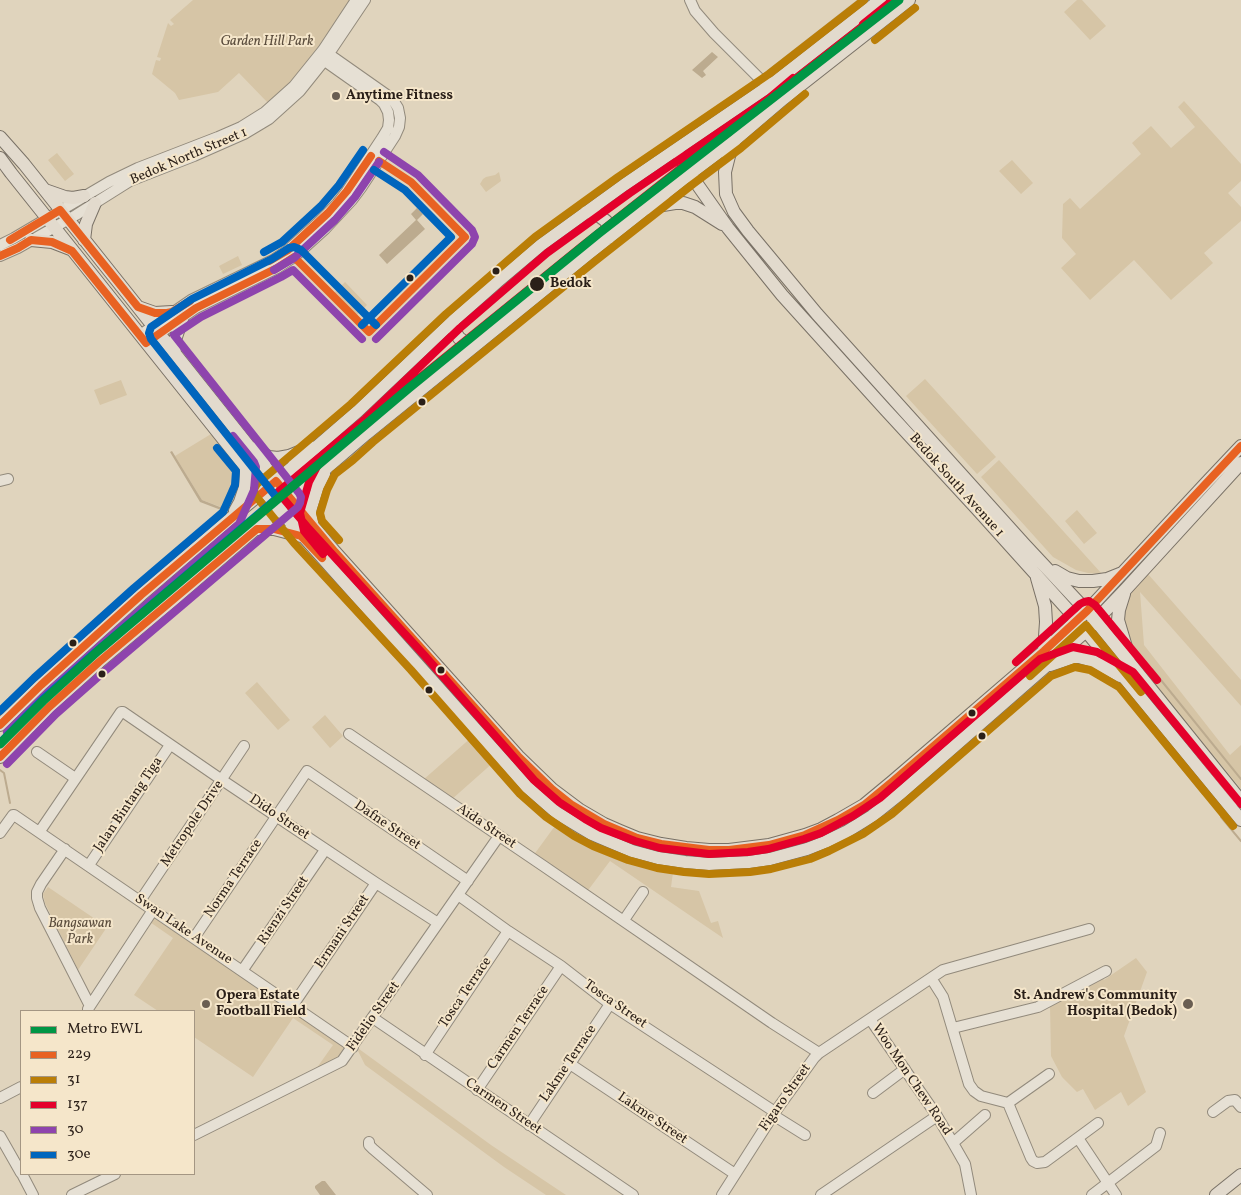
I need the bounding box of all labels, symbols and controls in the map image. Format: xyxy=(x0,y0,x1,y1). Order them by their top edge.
park label: Garden Hill Park xyxy=(220,34,314,50)
place label: Anytime Fitness xyxy=(346,88,453,104)
marker: Anytime Fitness xyxy=(330,90,342,102)
street label: Bedok North Street 1 xyxy=(128,125,250,189)
unlabelled marker xyxy=(491,266,501,276)
unlabelled marker xyxy=(405,273,415,283)
marker: Bedok xyxy=(528,275,546,293)
place label: Bedok xyxy=(550,276,591,292)
unlabelled marker xyxy=(417,397,427,407)
street label: Bedok South Avenue 1 xyxy=(905,431,1007,541)
unlabelled marker xyxy=(68,638,78,648)
unlabelled marker xyxy=(436,665,446,675)
unlabelled marker xyxy=(97,669,107,679)
unlabelled marker xyxy=(424,685,434,695)
unlabelled marker xyxy=(967,708,977,718)
unlabelled marker xyxy=(977,731,987,741)
street label: Jalan Bintang Tiga xyxy=(91,754,167,856)
street label: Metropole Drive xyxy=(158,778,228,870)
street label: Dido Street xyxy=(246,792,312,844)
street label: Dafne Street xyxy=(351,798,423,854)
street label: Aida Street xyxy=(453,801,519,853)
street label: Norma Terrace xyxy=(202,836,266,922)
street label: Rienzi Street xyxy=(255,873,313,949)
street label: Swan Lake Avenue xyxy=(131,891,235,969)
street label: Ermani Street xyxy=(312,892,374,972)
park label: Bangsawan Park xyxy=(48,916,112,949)
street label: Tosca Terrace xyxy=(436,954,496,1032)
street label: Tosca Street xyxy=(580,977,650,1033)
street label: Fidelio Street xyxy=(344,979,404,1055)
street label: Carmen Terrace xyxy=(485,983,553,1073)
place label: Opera Estate Football Field xyxy=(216,988,306,1020)
place label: St. Andrew's Community Hospital (Bedok) xyxy=(1013,988,1177,1020)
marker: St. Andrew's Community Hospital (Bedok) xyxy=(1181,997,1195,1011)
marker: Opera Estate Football Field xyxy=(200,998,212,1010)
legend xyxy=(20,1010,195,1175)
text: Metro EWL xyxy=(67,1019,142,1040)
street label: Woo Mon Chew Road xyxy=(867,1021,955,1139)
street label: Lakme Terrace xyxy=(537,1022,601,1106)
text: 229 xyxy=(67,1044,91,1065)
street label: Figaro Street xyxy=(757,1061,815,1135)
text: 31 xyxy=(67,1069,81,1090)
street label: Carmen Street xyxy=(461,1075,545,1139)
street label: Lakme Street xyxy=(614,1089,690,1149)
text: 137 xyxy=(67,1094,88,1115)
text: 30 xyxy=(67,1119,83,1140)
text: 30e xyxy=(67,1144,91,1165)

